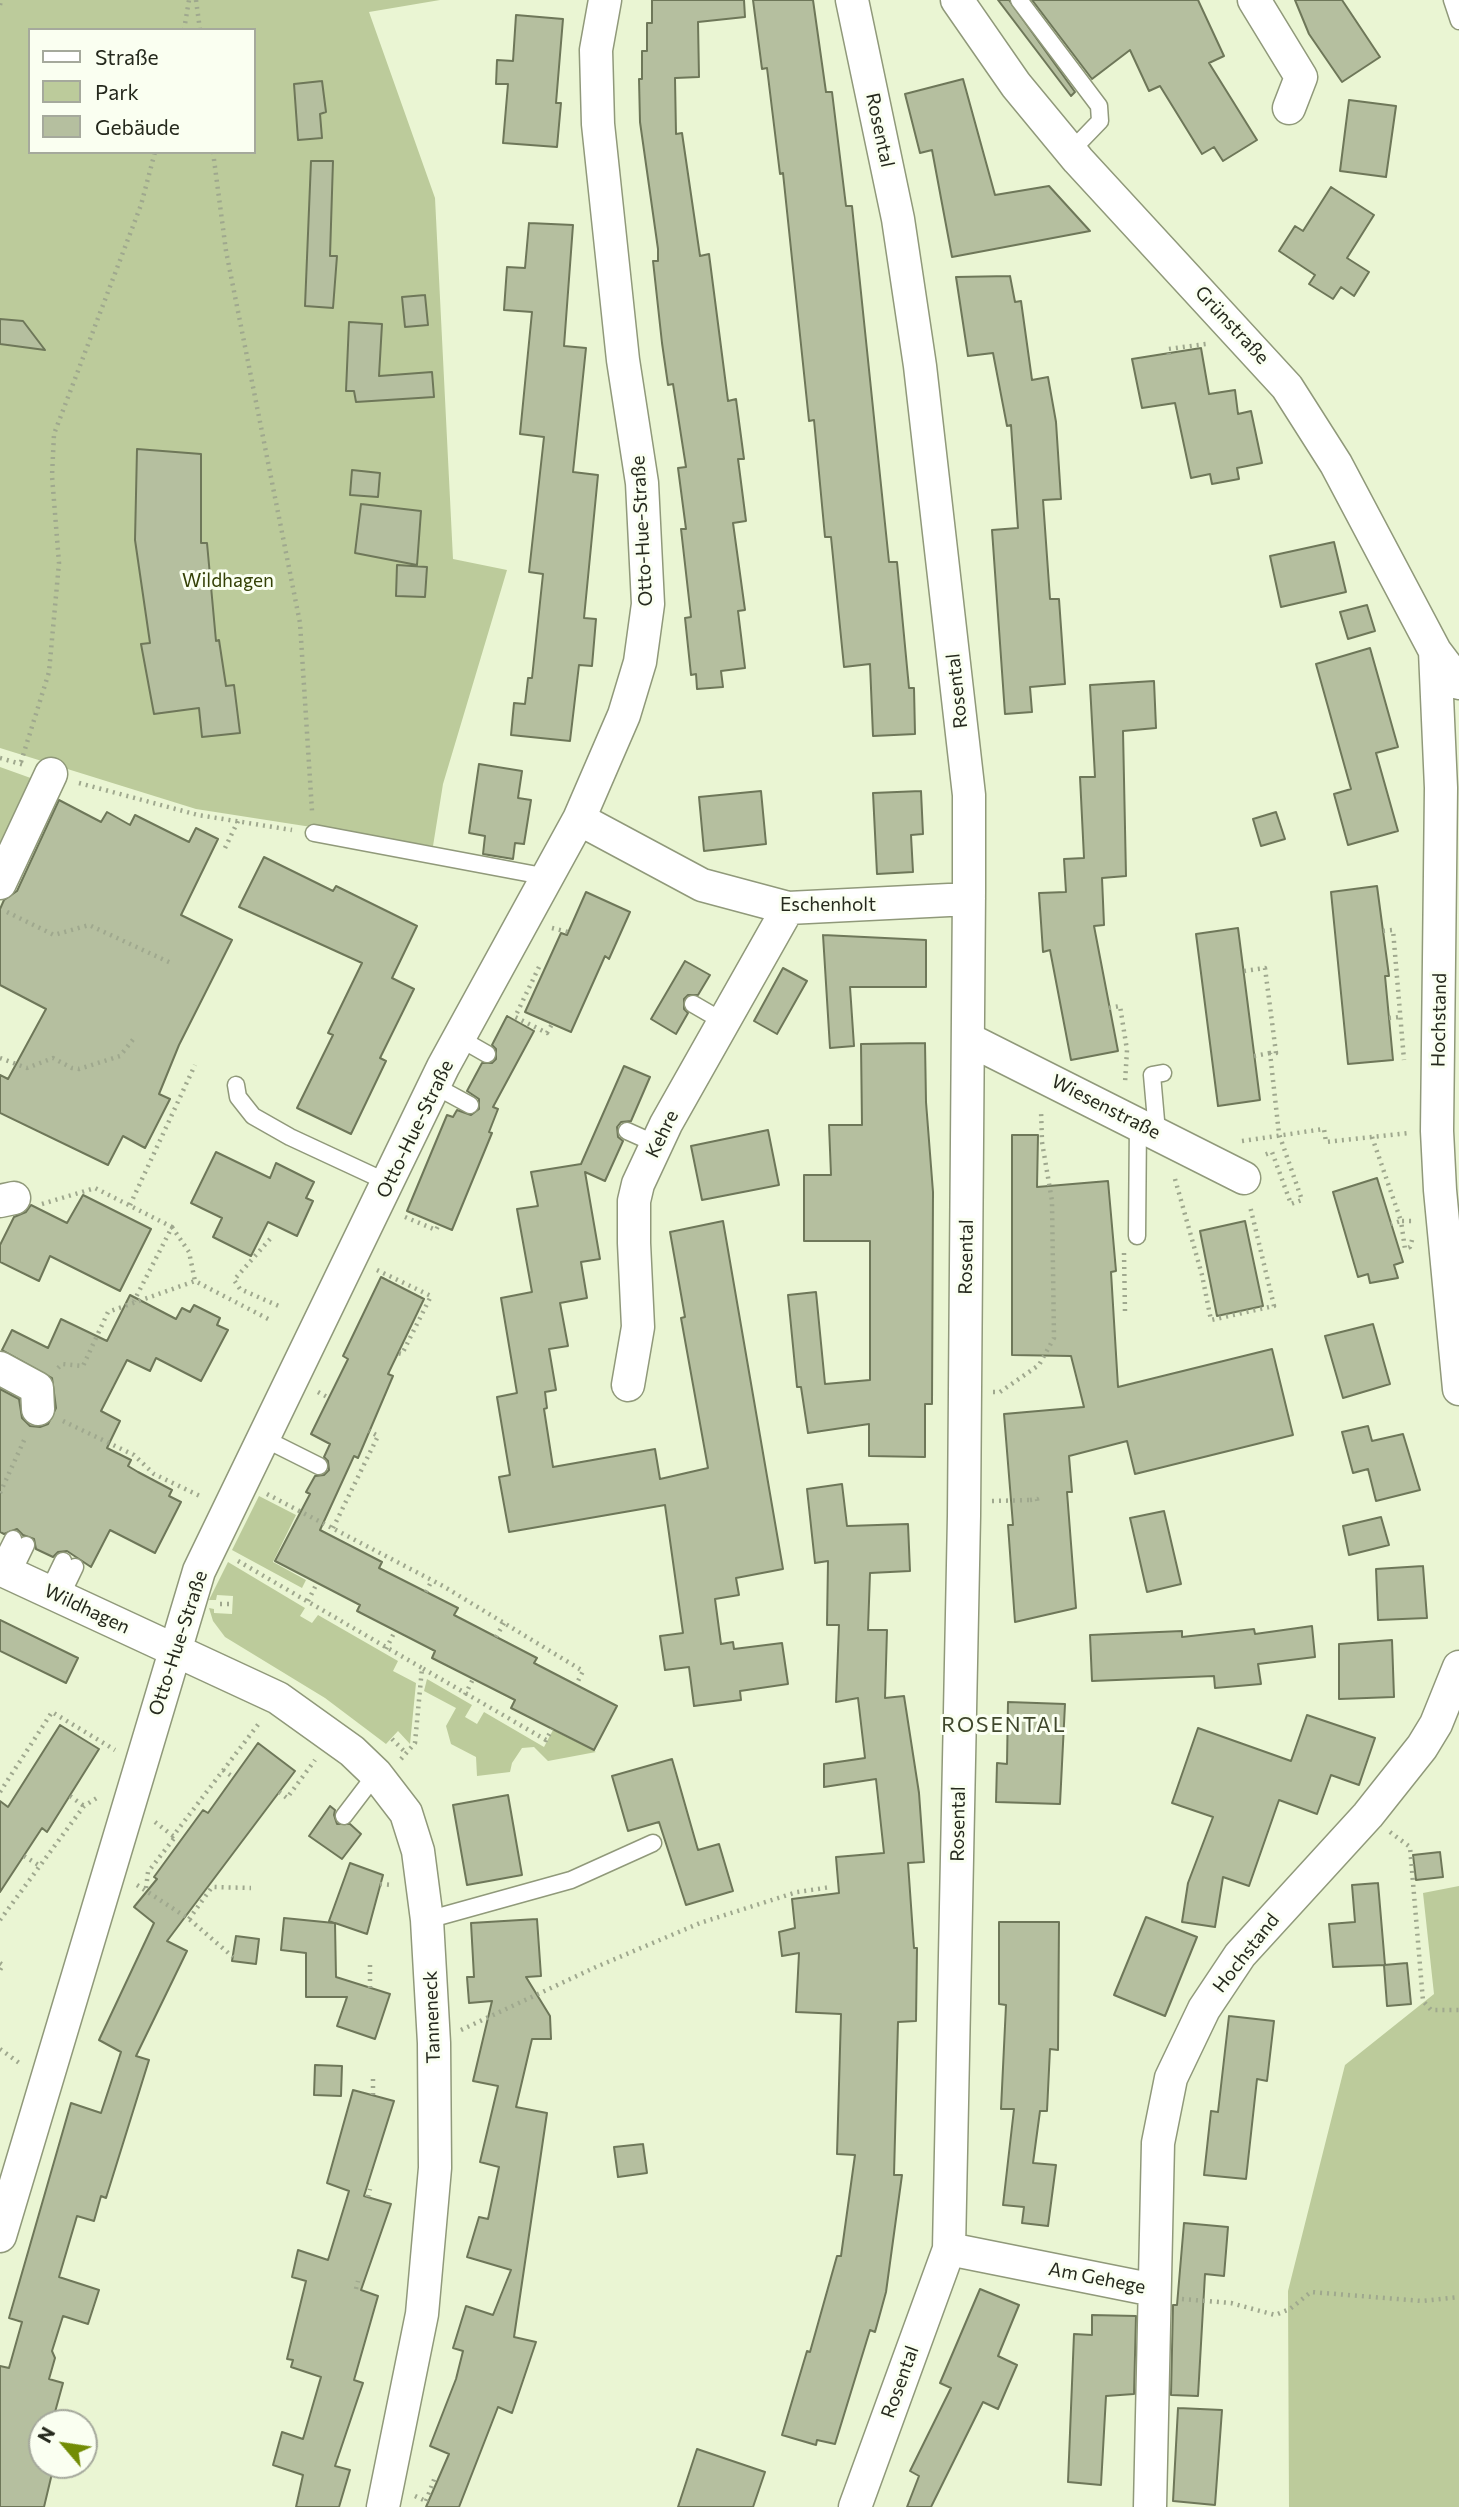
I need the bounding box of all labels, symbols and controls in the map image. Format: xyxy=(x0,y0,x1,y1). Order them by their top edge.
legend xyxy=(28,28,256,154)
text: Straße xyxy=(95,44,159,69)
text: Park xyxy=(95,79,139,104)
street label: Rosental xyxy=(861,91,899,169)
text: Gebäude xyxy=(95,114,180,139)
street label: Grünstraße xyxy=(1190,281,1274,369)
street label: Otto-Hue-Straße xyxy=(627,455,657,607)
park label: Wildhagen xyxy=(182,570,274,592)
street label: Rosental xyxy=(942,652,972,730)
street label: Eschenholt xyxy=(780,894,876,916)
street label: Hochstand xyxy=(1427,973,1451,1067)
street label: Otto-Hue-Straße xyxy=(372,1056,458,1202)
street label: Wiesenstraße xyxy=(1048,1070,1164,1144)
street label: Kehre xyxy=(641,1106,683,1162)
street label: Rosental xyxy=(954,1219,978,1295)
street label: Otto-Hue-Straße xyxy=(144,1568,212,1718)
street label: Wildhagen xyxy=(41,1579,133,1639)
district label: ROSENTAL xyxy=(942,1712,1066,1738)
street label: Rosental xyxy=(946,1786,970,1862)
street label: Hochstand xyxy=(1208,1909,1284,1997)
street label: Tanneneck xyxy=(419,1970,445,2064)
street label: Am Gehege xyxy=(1047,2257,1147,2299)
street label: Rosental xyxy=(876,2343,924,2421)
north arrow xyxy=(28,2409,98,2479)
text: N xyxy=(32,2423,59,2446)

